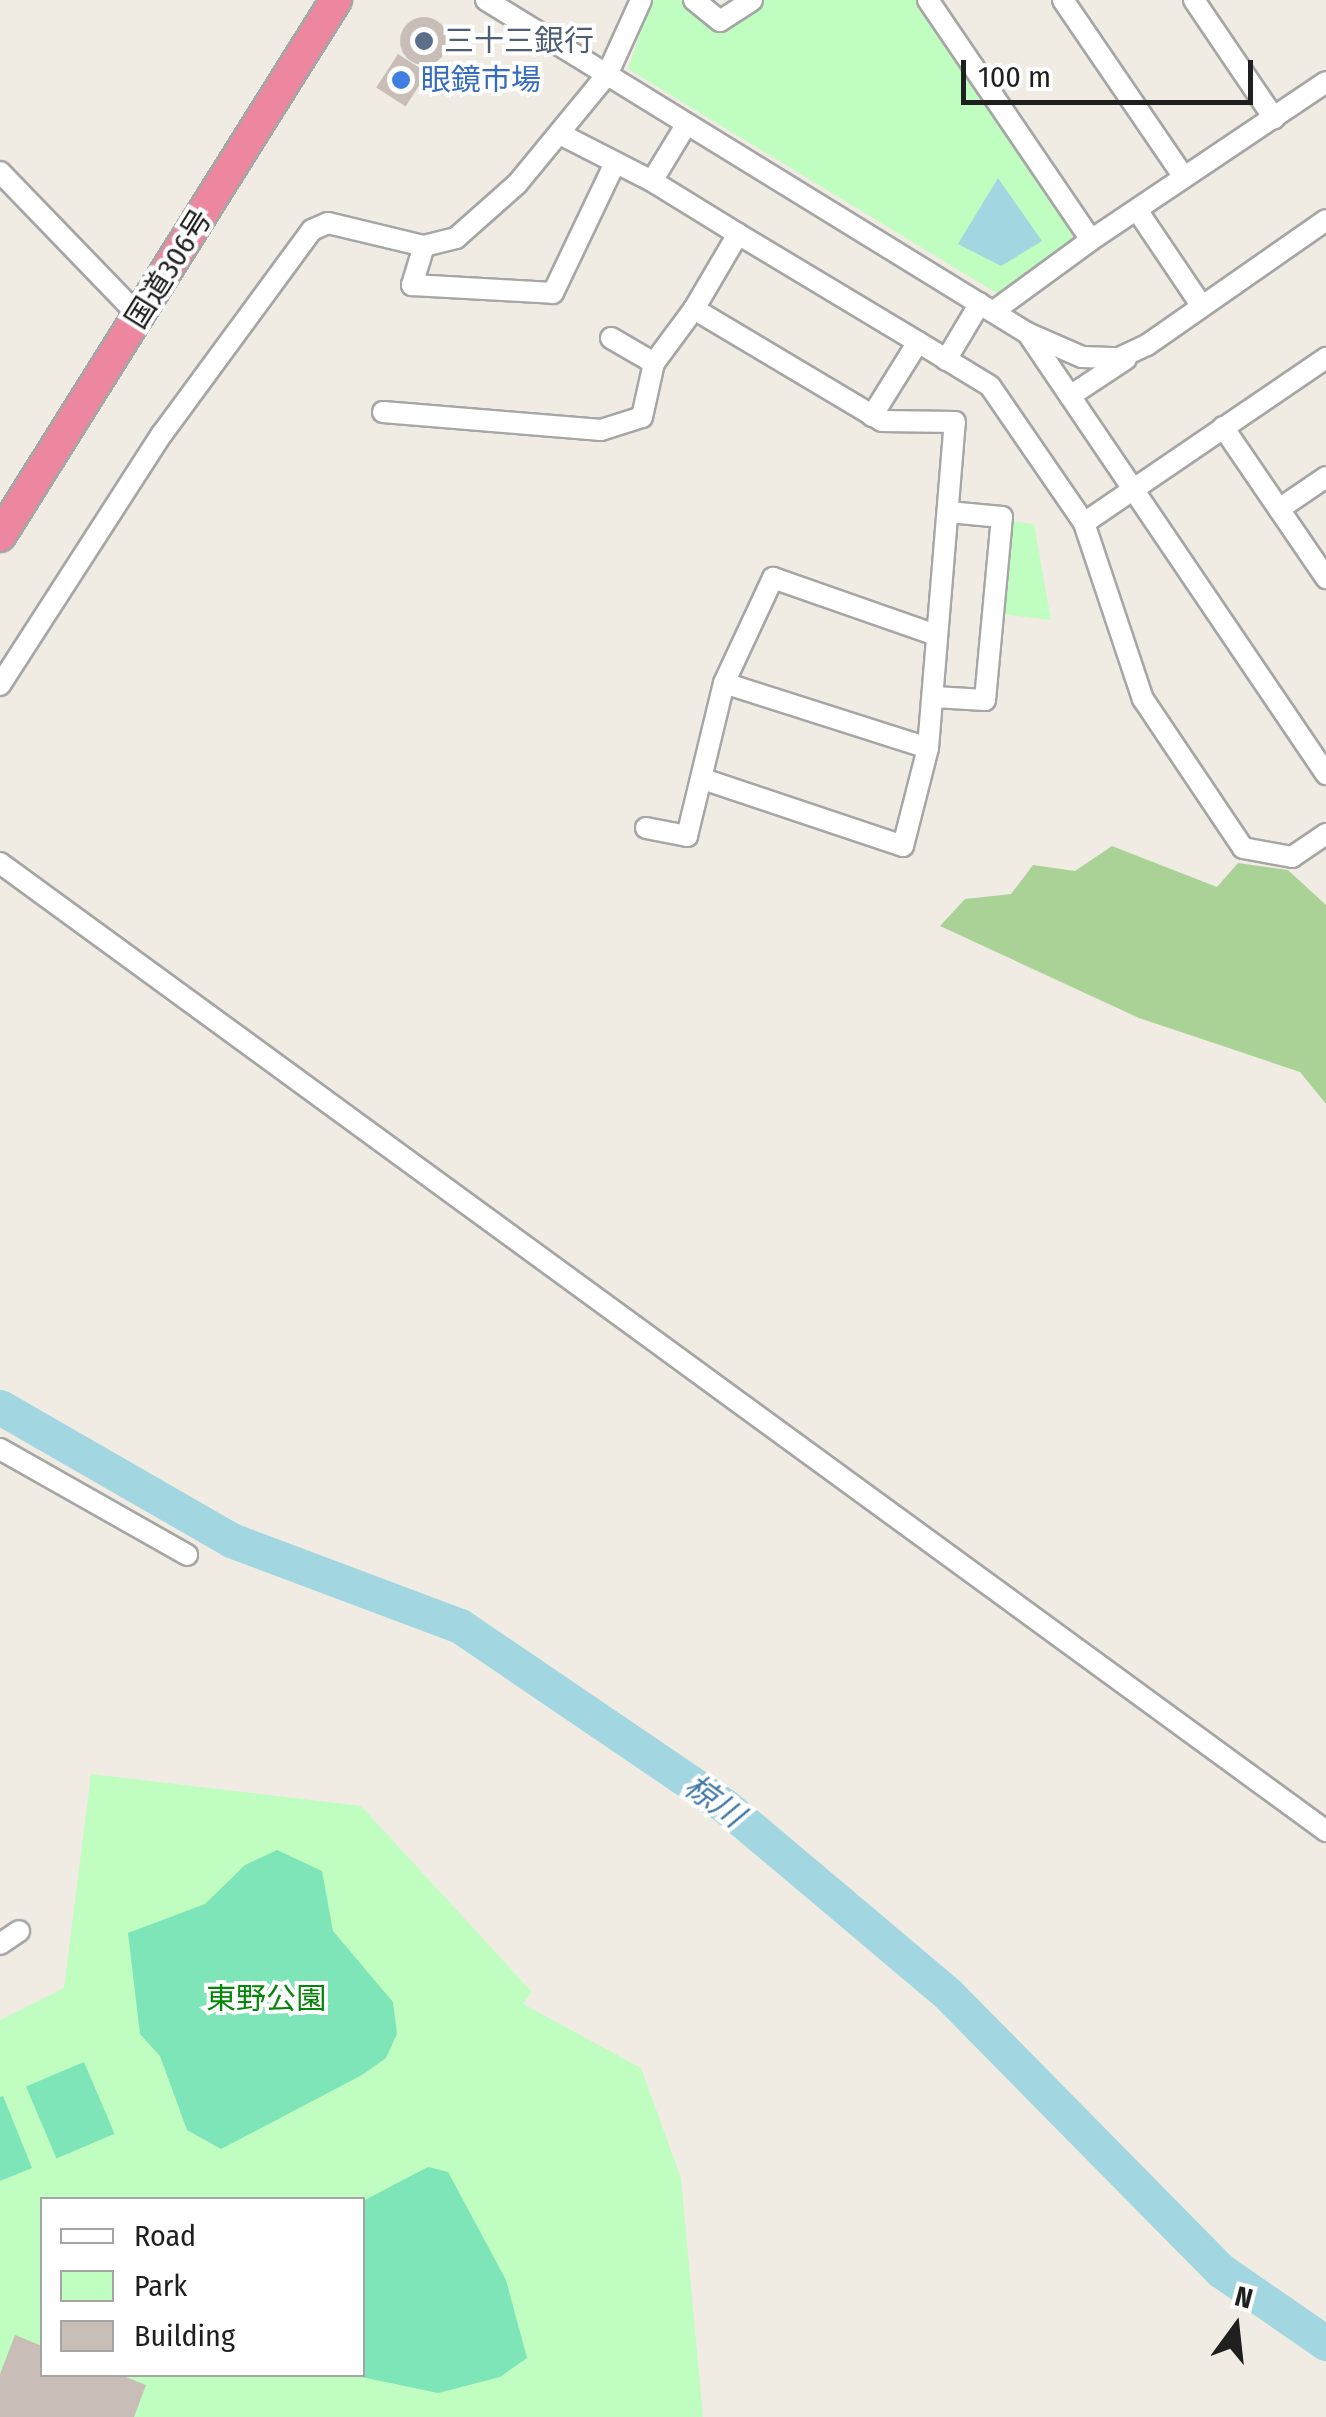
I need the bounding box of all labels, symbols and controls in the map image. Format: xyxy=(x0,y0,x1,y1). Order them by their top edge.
place label: 三十三銀行 xyxy=(444,23,594,59)
marker: 三十三銀行 xyxy=(413,30,435,52)
scale bar xyxy=(966,40,1258,102)
text: 100 m xyxy=(978,59,1051,95)
place label: 眼鏡市場 xyxy=(421,62,541,98)
marker: 眼鏡市場 xyxy=(390,69,412,91)
street label: 国道306号 xyxy=(118,203,220,335)
water label: 椋川 xyxy=(677,1767,751,1835)
park label: 東野公園 xyxy=(206,1981,326,2017)
legend xyxy=(40,2197,365,2377)
text: Road xyxy=(134,2218,196,2254)
text: Park xyxy=(134,2268,187,2304)
north arrow xyxy=(1186,2277,1286,2377)
text: N xyxy=(1232,2279,1256,2316)
text: Building xyxy=(134,2318,235,2354)

